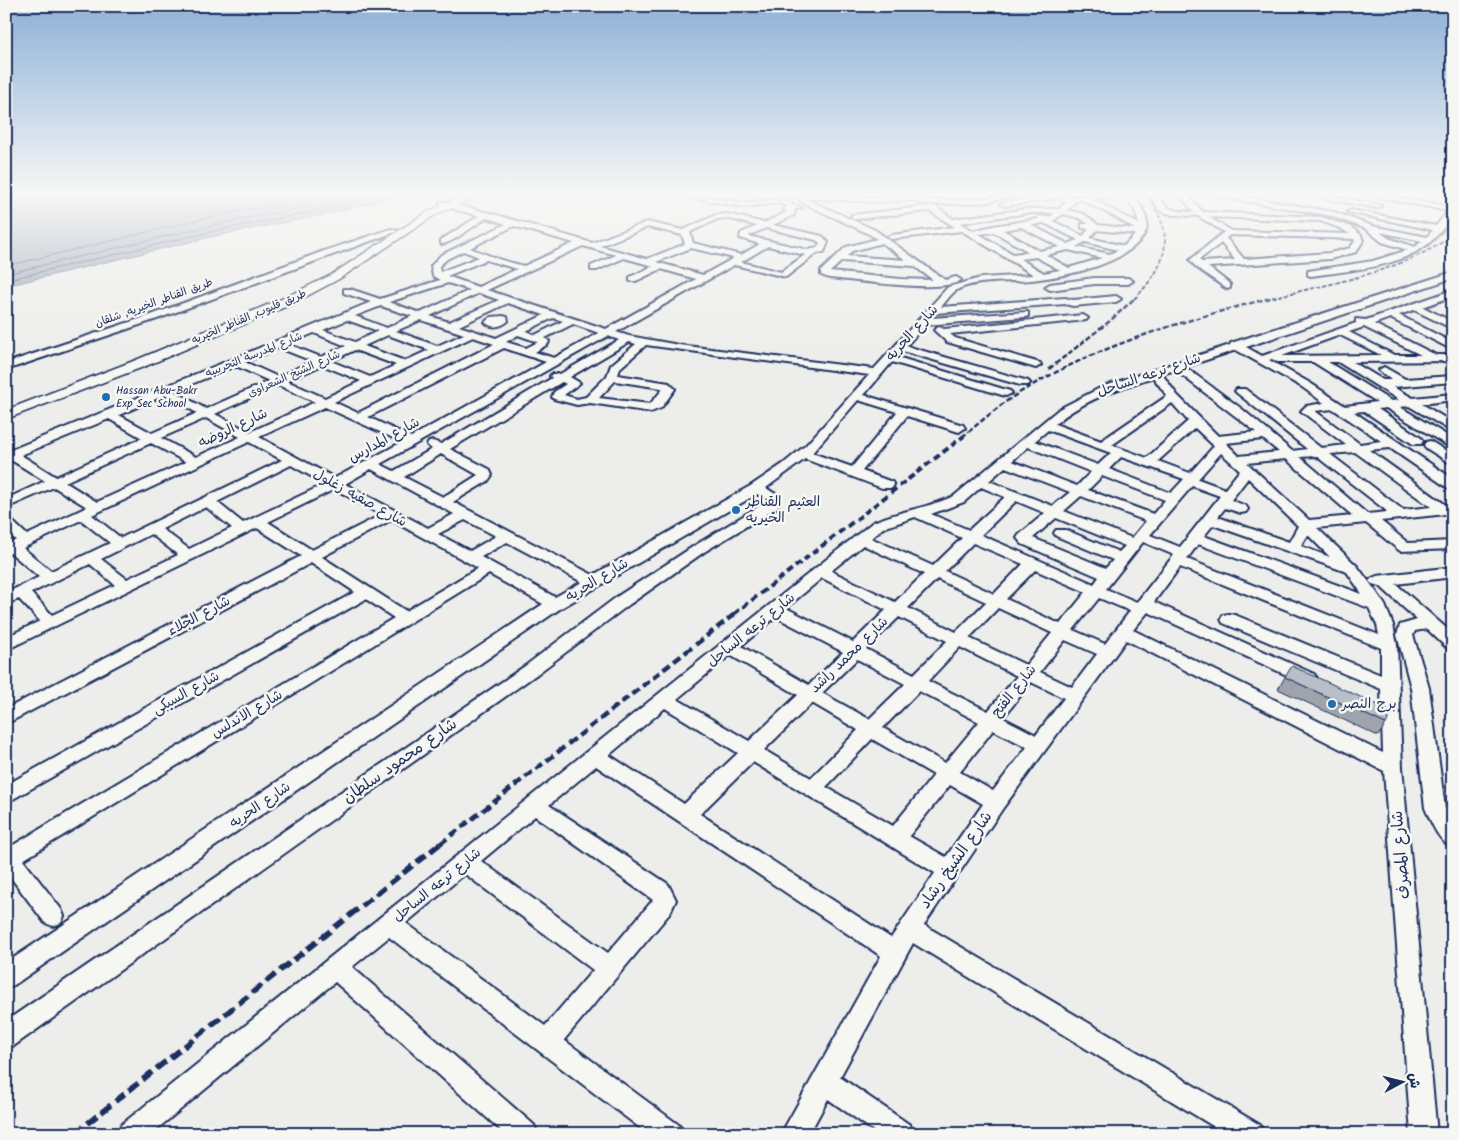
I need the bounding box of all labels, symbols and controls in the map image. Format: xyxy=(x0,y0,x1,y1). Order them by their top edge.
street label: طريق القناطر الخيريه, شلقان xyxy=(93,273,215,333)
street label: طريق قليوب, القناطر الخيريه xyxy=(189,285,309,349)
street label: شارع الحريه xyxy=(880,300,944,366)
street label: شارع المدرسة التجريبيه xyxy=(203,327,305,383)
street label: شارع الشيخ الشعراوى xyxy=(245,346,343,402)
street label: شارع ترعه الساحل xyxy=(1094,347,1204,403)
place label: Hassan Abu-Bakr Exp Sec School xyxy=(116,382,198,413)
marker: Hassan Abu-Bakr Exp Sec School xyxy=(100,391,112,403)
street label: شارع الروضه xyxy=(195,402,271,454)
street label: شارع المدارس xyxy=(344,411,424,469)
street label: شارع صفيه زغلول xyxy=(309,463,411,533)
place label: العثيم القناطر الخيريه xyxy=(745,491,820,529)
marker: العثيم القناطر الخيريه xyxy=(730,504,742,516)
street label: شارع الحريه xyxy=(561,553,633,607)
street label: شارع ترعه الساحل xyxy=(702,587,800,673)
street label: شارع الجلاء xyxy=(164,590,234,642)
street label: شارع محمد راشد xyxy=(804,611,894,699)
street label: شارع الفتح xyxy=(986,660,1042,722)
street label: شارع السبكى xyxy=(148,665,224,721)
street label: شارع الاندلس xyxy=(207,684,287,744)
place label: برج النصر xyxy=(1341,693,1397,715)
marker: برج النصر xyxy=(1326,698,1338,710)
street label: شارع محمود سلطان xyxy=(338,712,462,810)
street label: شارع الحريه xyxy=(225,776,295,834)
street label: شارع الشيخ رشاد xyxy=(913,806,999,914)
street label: شارع المصرف xyxy=(1385,810,1417,900)
street label: شارع ترعه الساحل xyxy=(388,842,486,928)
north arrow xyxy=(1376,1058,1426,1108)
text: ش xyxy=(1402,1072,1426,1090)

